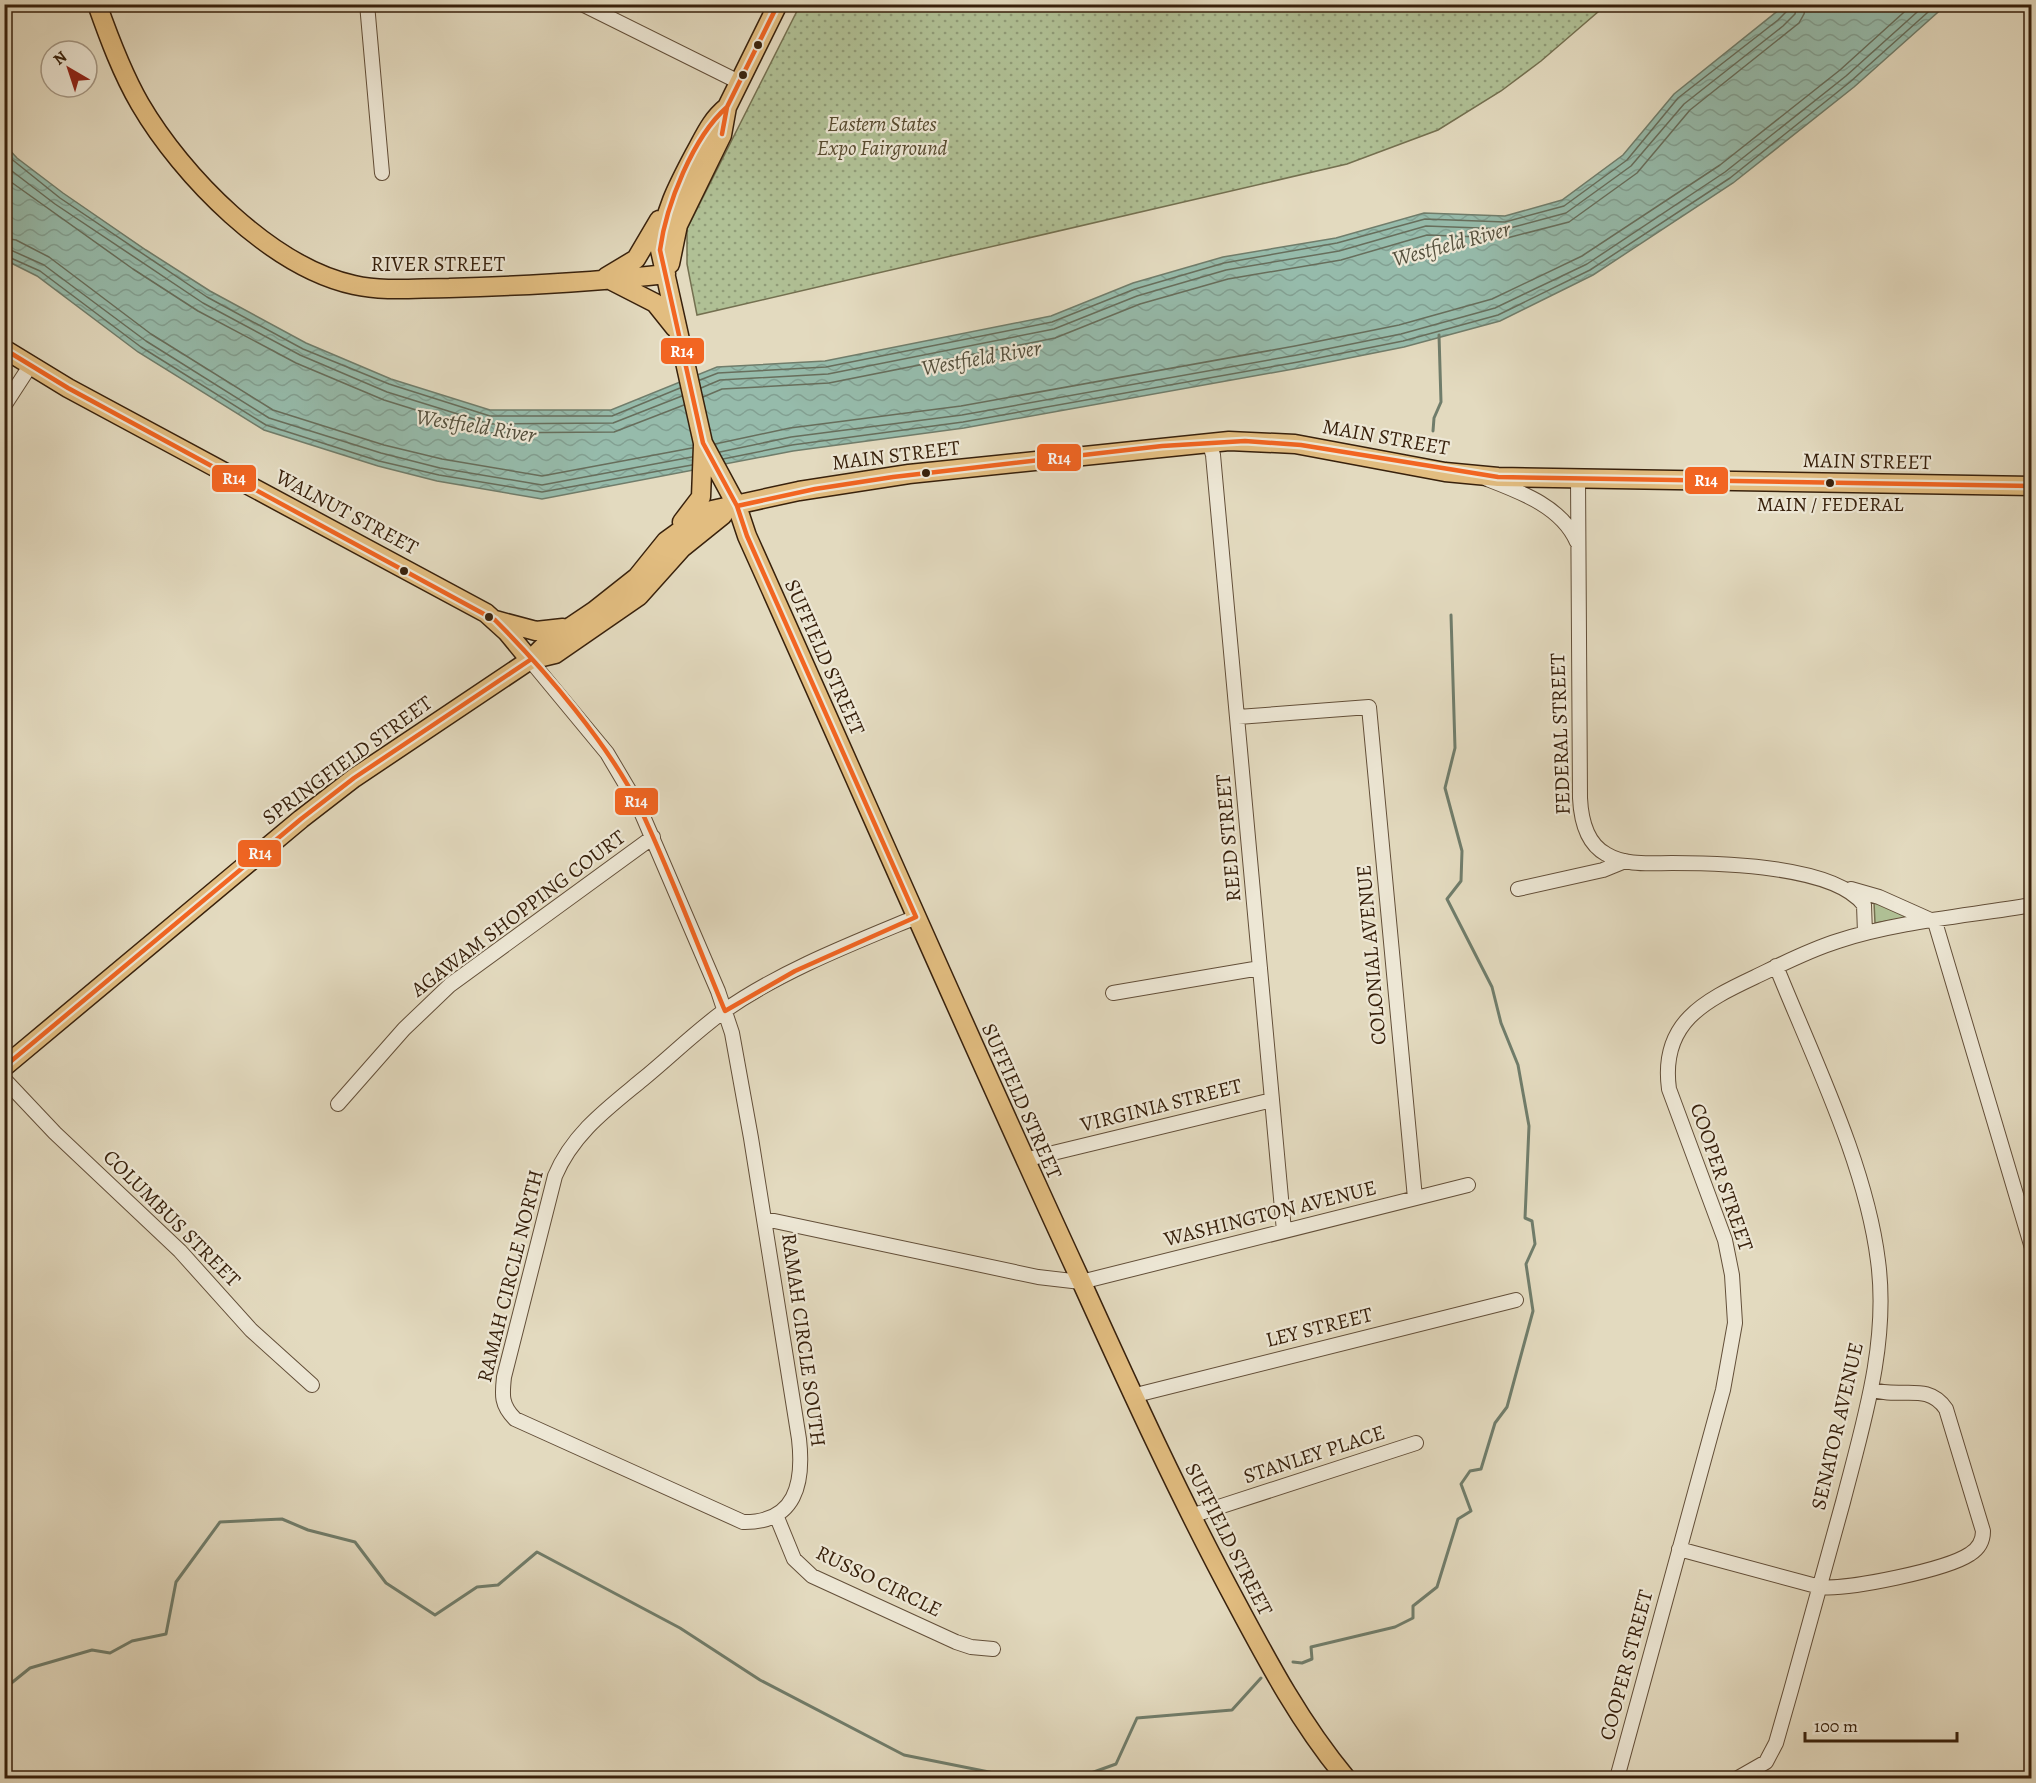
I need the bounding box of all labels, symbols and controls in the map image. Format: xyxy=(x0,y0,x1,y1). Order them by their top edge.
north arrow xyxy=(39,39,99,99)
unlabelled marker xyxy=(752,39,764,51)
text: N xyxy=(49,46,72,70)
unlabelled marker xyxy=(737,69,749,81)
park label: Eastern States Expo Fairground xyxy=(817,110,948,162)
water label: Westfield River xyxy=(1389,213,1515,274)
street label: RIVER STREET xyxy=(371,250,506,278)
water label: Westfield River xyxy=(919,332,1045,383)
line badge: R14 xyxy=(660,337,705,365)
text: R14 xyxy=(670,341,694,363)
water label: Westfield River xyxy=(414,402,539,451)
street label: MAIN STREET xyxy=(1320,412,1452,462)
street label: MAIN STREET xyxy=(830,433,962,477)
line badge: R14 xyxy=(1036,443,1082,472)
street label: MAIN STREET xyxy=(1802,446,1932,476)
text: R14 xyxy=(1047,448,1071,470)
street label: WALNUT STREET xyxy=(270,462,424,562)
line badge: R14 xyxy=(211,464,257,493)
line badge: R14 xyxy=(1684,466,1729,495)
unlabelled marker xyxy=(920,467,932,479)
text: R14 xyxy=(222,468,246,490)
text: R14 xyxy=(1694,470,1718,492)
marker: MAIN / FEDERAL xyxy=(1824,477,1836,489)
place label: MAIN / FEDERAL xyxy=(1757,491,1904,518)
unlabelled marker xyxy=(398,565,410,577)
street label: SUFFIELD STREET xyxy=(778,575,872,740)
unlabelled marker xyxy=(483,611,495,623)
street label: FEDERAL STREET xyxy=(1543,652,1577,815)
street label: SPRINGFIELD STREET xyxy=(256,688,438,831)
street label: REED STREET xyxy=(1208,772,1248,903)
line badge: R14 xyxy=(614,787,659,816)
text: R14 xyxy=(624,791,648,813)
street label: AGAWAM SHOPPING COURT xyxy=(404,823,631,1004)
line badge: R14 xyxy=(237,839,282,868)
text: R14 xyxy=(248,843,272,865)
street label: COLONIAL AVENUE xyxy=(1349,864,1393,1046)
street label: SUFFIELD STREET xyxy=(975,1019,1069,1184)
street label: VIRGINIA STREET xyxy=(1076,1071,1245,1139)
street label: COOPER STREET xyxy=(1684,1099,1761,1255)
street label: COLUMBUS STREET xyxy=(97,1143,247,1293)
street label: RAMAH CIRCLE NORTH xyxy=(470,1167,550,1385)
street label: WASHINGTON AVENUE xyxy=(1160,1173,1379,1253)
street label: RAMAH CIRCLE SOUTH xyxy=(775,1231,833,1449)
street label: LEY STREET xyxy=(1263,1300,1376,1354)
street label: SENATOR AVENUE xyxy=(1804,1339,1870,1513)
street label: STANLEY PLACE xyxy=(1240,1418,1388,1490)
street label: SUFFIELD STREET xyxy=(1178,1458,1280,1621)
street label: RUSSO CIRCLE xyxy=(811,1538,947,1624)
street label: COOPER STREET xyxy=(1592,1586,1660,1743)
scale bar xyxy=(1805,1705,1956,1743)
text: 100 m xyxy=(1814,1714,1858,1738)

